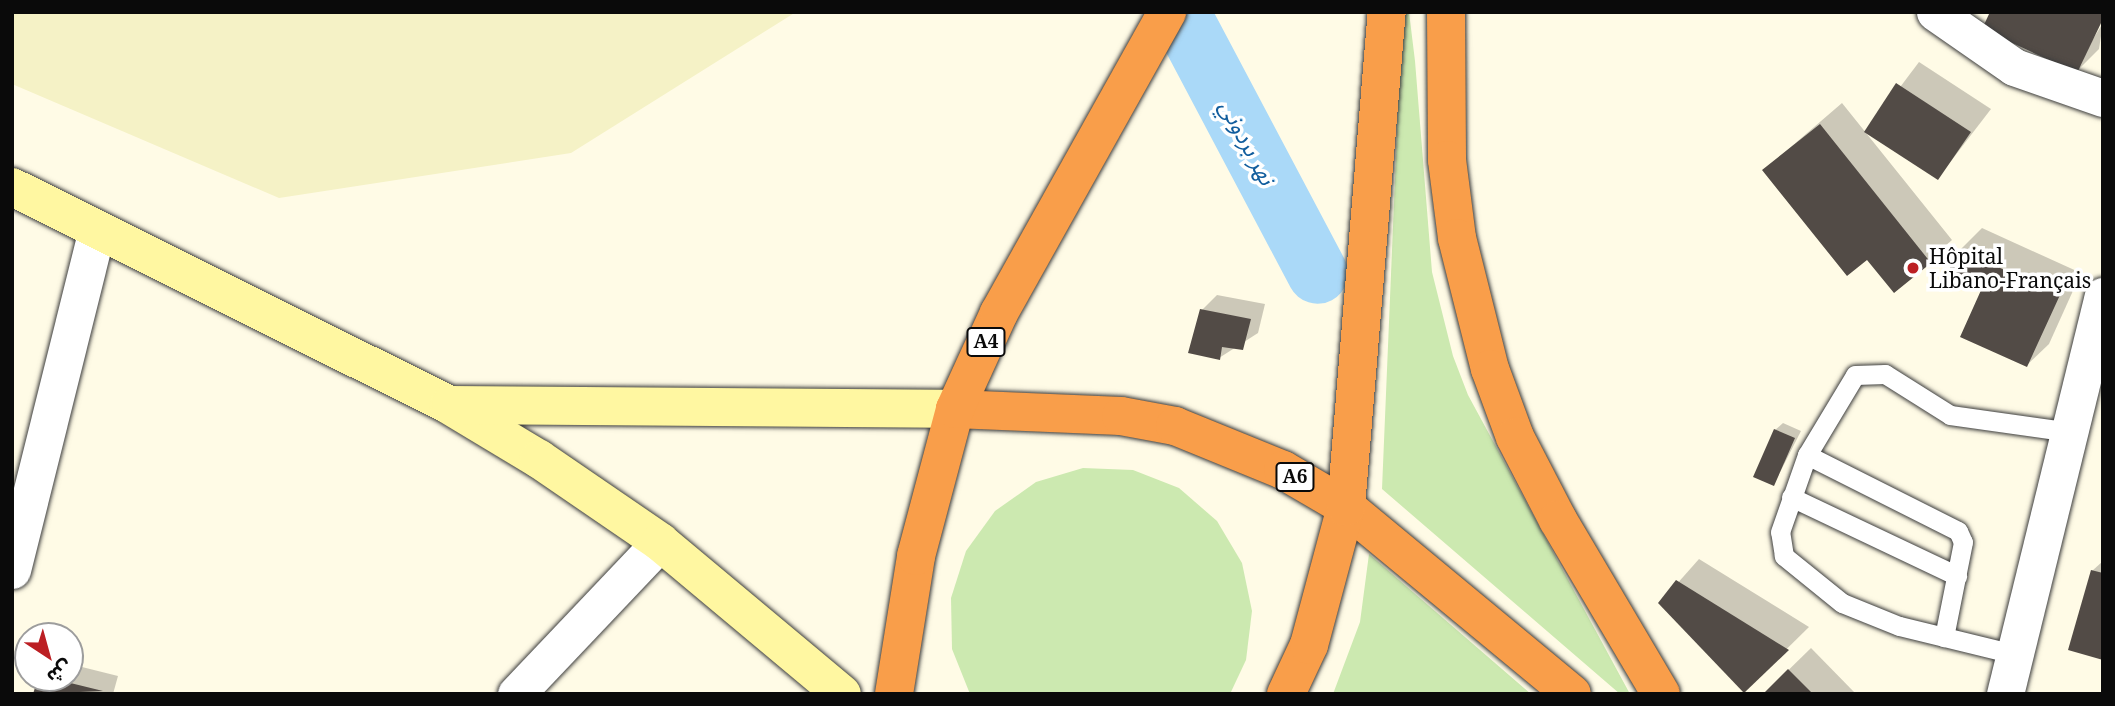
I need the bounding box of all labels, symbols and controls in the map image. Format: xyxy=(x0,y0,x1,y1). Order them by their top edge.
water label: نهر بردوني xyxy=(1214,95,1282,189)
place label: Hôpital Libano-Français xyxy=(1929,243,2091,293)
marker: Hôpital Libano-Français xyxy=(1903,258,1923,278)
road number: A4 xyxy=(965,326,1007,358)
road number: A6 xyxy=(1274,462,1316,492)
north arrow xyxy=(14,622,84,692)
text: ش xyxy=(42,654,78,691)

